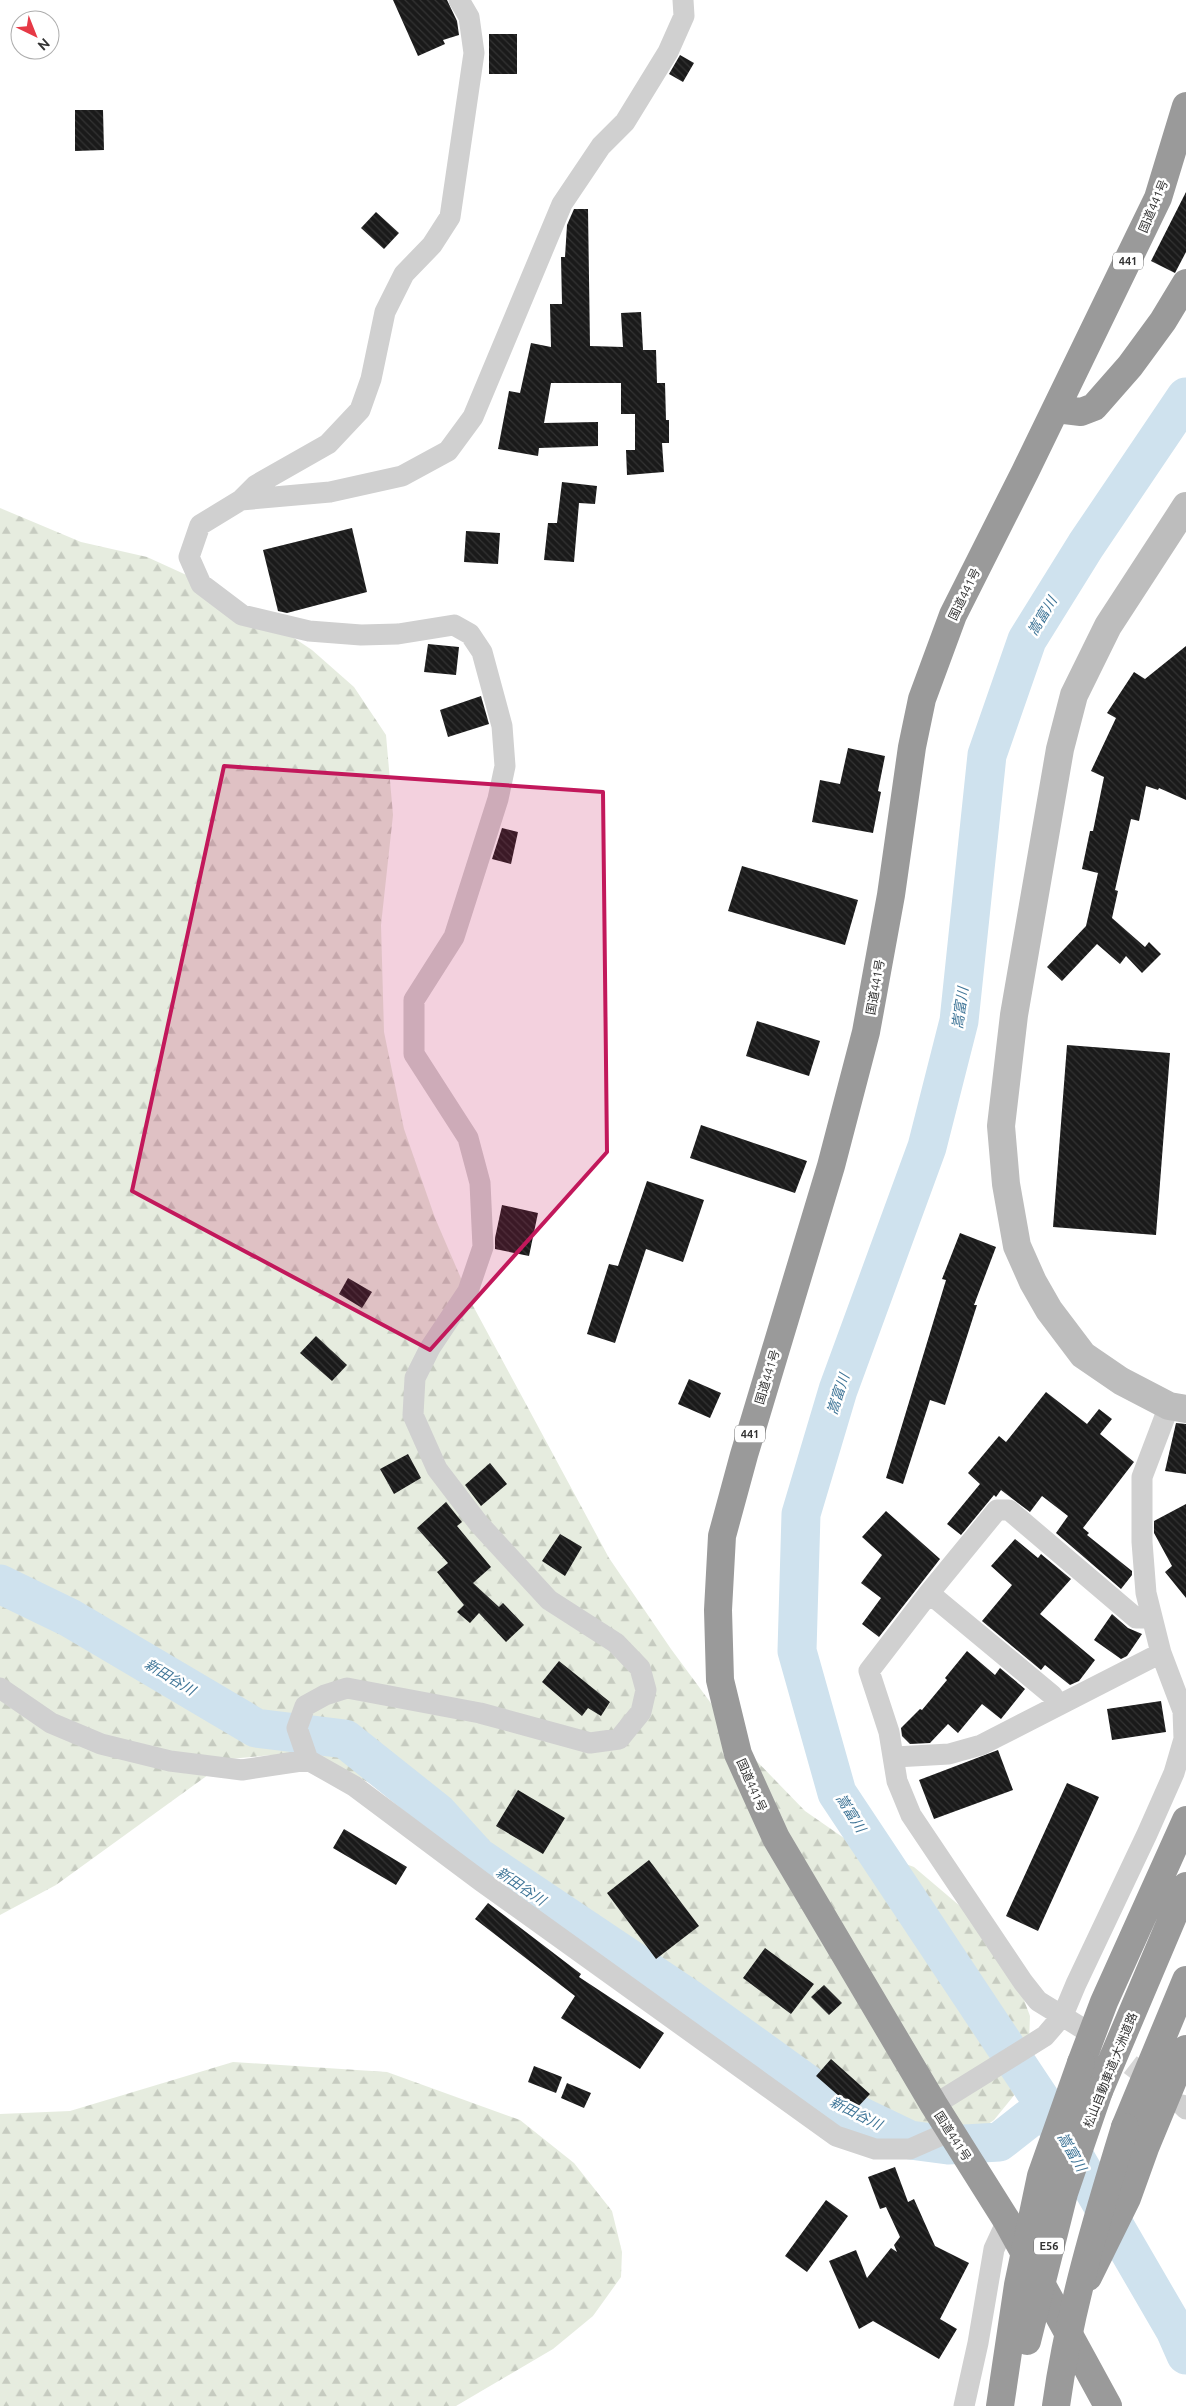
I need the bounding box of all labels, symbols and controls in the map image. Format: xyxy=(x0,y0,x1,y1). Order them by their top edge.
north arrow xyxy=(10,10,60,60)
text: N xyxy=(35,35,53,54)
street label: 国道441号 xyxy=(1136,178,1170,234)
road number: 441 xyxy=(1113,252,1143,270)
street label: 国道441号 xyxy=(946,566,982,622)
water label: 嵩富川 xyxy=(1024,592,1061,638)
street label: 国道441号 xyxy=(864,958,886,1016)
water label: 嵩富川 xyxy=(949,984,971,1030)
street label: 国道441号 xyxy=(753,1348,781,1406)
water label: 嵩富川 xyxy=(824,1370,853,1416)
road number: 441 xyxy=(735,1426,765,1442)
water label: 新田谷川 xyxy=(142,1656,200,1699)
street label: 国道441号 xyxy=(735,1757,769,1813)
water label: 嵩富川 xyxy=(833,1791,870,1837)
water label: 新田谷川 xyxy=(493,1864,550,1909)
street label: 松山自動車道;大洲道路 xyxy=(1081,2011,1139,2129)
water label: 新田谷川 xyxy=(827,2093,886,2134)
street label: 国道441号 xyxy=(932,2109,974,2163)
water label: 嵩富川 xyxy=(1055,2130,1090,2176)
road number: E56 xyxy=(1034,2238,1064,2254)

